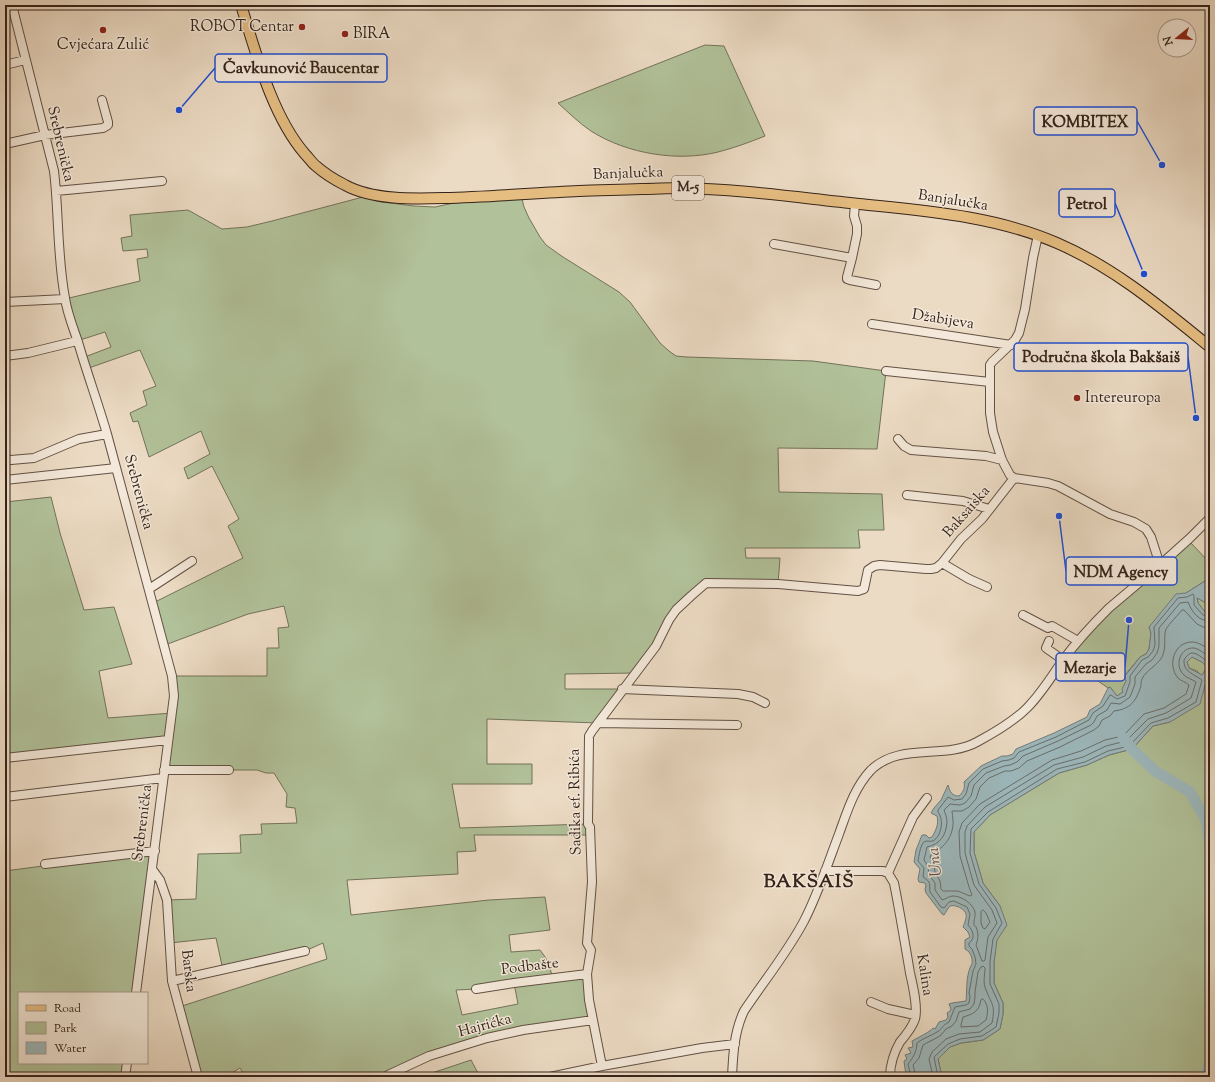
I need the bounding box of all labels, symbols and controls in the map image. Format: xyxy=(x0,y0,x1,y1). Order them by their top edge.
place label: ROBOT Centar xyxy=(190,17,294,38)
north arrow xyxy=(1157,18,1197,58)
marker: ROBOT Centar xyxy=(297,22,307,32)
place label: BIRA xyxy=(353,24,390,45)
marker: Cvjećara Zulić xyxy=(98,25,108,35)
marker: BIRA xyxy=(340,29,350,39)
text: N xyxy=(1159,34,1178,48)
place label: Cvjećara Zulić xyxy=(57,35,149,56)
callout: Čavkunović Baucentar xyxy=(215,54,387,82)
text: Čavkunović Baucentar xyxy=(223,57,380,81)
street label: Srebrenička xyxy=(41,104,79,184)
callout: KOMBITEX xyxy=(1034,107,1137,135)
text: KOMBITEX xyxy=(1041,112,1130,135)
street label: Banjalučka xyxy=(592,162,664,186)
road number: M-5 xyxy=(672,176,704,200)
street label: Banjalučka xyxy=(917,185,990,217)
callout: Petrol xyxy=(1059,189,1115,217)
text: Petrol xyxy=(1067,194,1108,217)
street label: Džabijeva xyxy=(911,305,976,335)
callout: Područna škola Bakšaiš xyxy=(1014,343,1188,371)
text: Područna škola Bakšaiš xyxy=(1022,347,1180,370)
place label: Intereuropa xyxy=(1085,388,1161,409)
marker: Intereuropa xyxy=(1072,393,1082,403)
street label: Srebrenička xyxy=(118,452,158,532)
street label: Baksaiska xyxy=(939,481,996,543)
callout: NDM Agency xyxy=(1066,557,1177,585)
text: NDM Agency xyxy=(1073,562,1169,585)
callout: Mezarje xyxy=(1056,653,1125,681)
text: Mezarje xyxy=(1063,658,1117,681)
street label: Sadika ef. Ribića xyxy=(565,749,587,855)
street label: Srebrenička xyxy=(128,783,158,863)
water label: Una xyxy=(923,846,949,878)
district label: BAKŠAIŠ xyxy=(763,869,855,896)
street label: Barska xyxy=(175,948,201,994)
street label: Podbašte xyxy=(500,953,560,981)
street label: Kalina xyxy=(910,953,938,997)
legend xyxy=(18,992,148,1064)
text: Road xyxy=(54,1000,81,1018)
street label: Hajrićka xyxy=(456,1009,514,1043)
text: Park xyxy=(54,1020,77,1038)
text: Water xyxy=(54,1040,87,1058)

